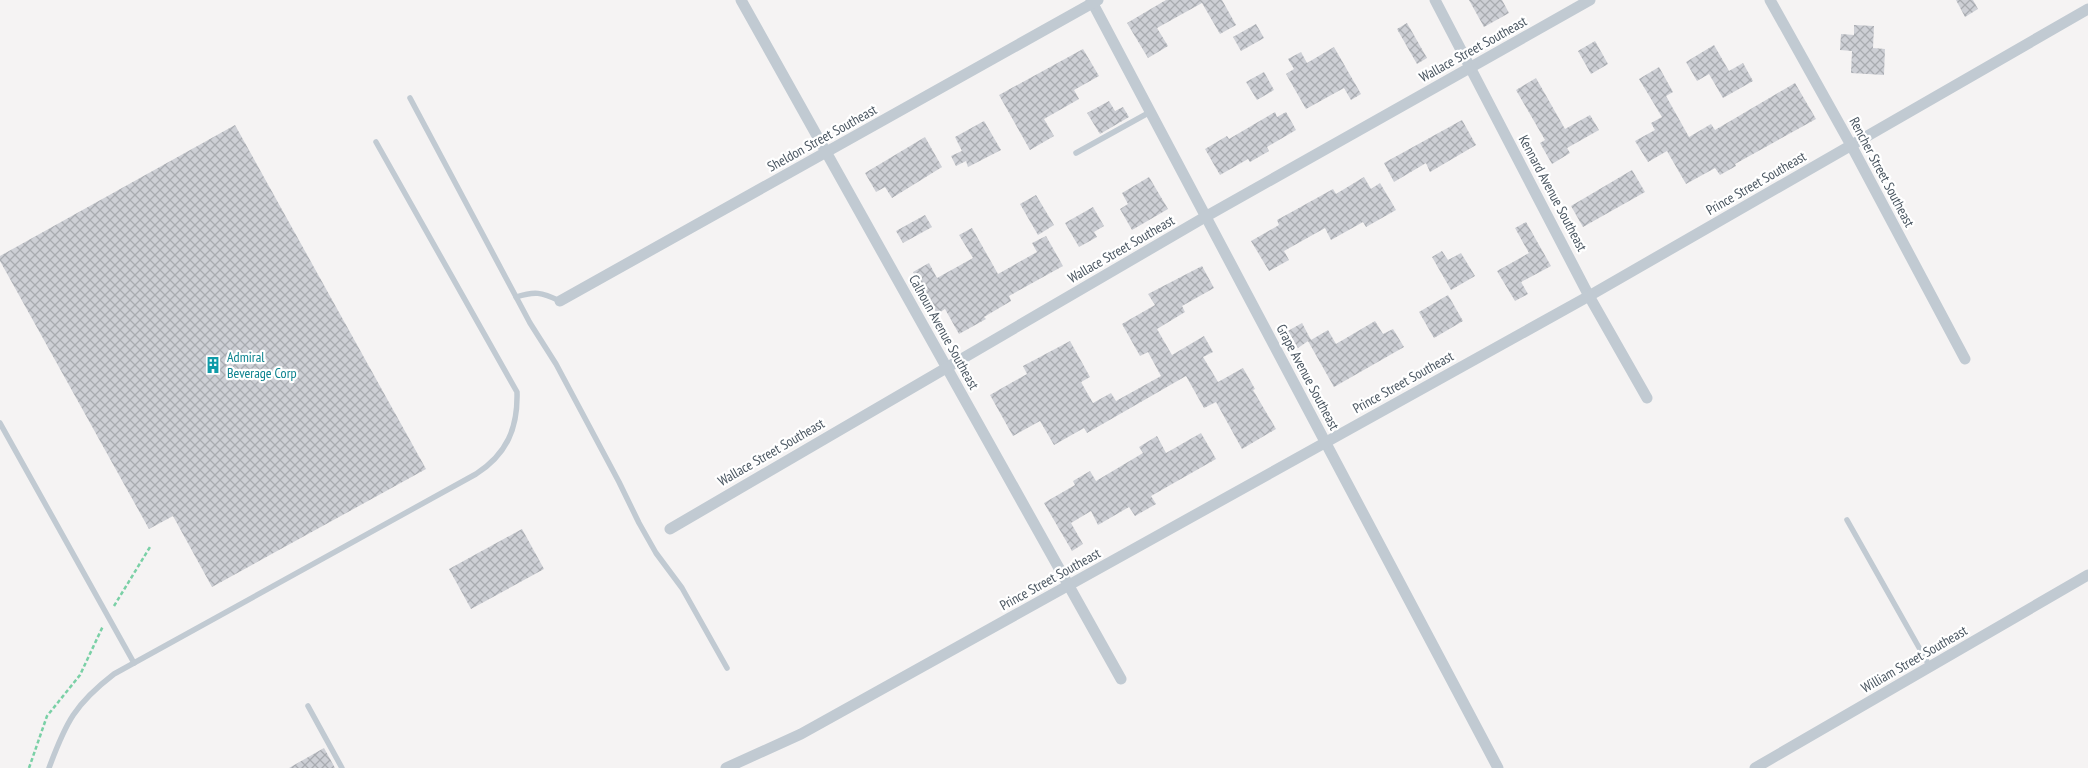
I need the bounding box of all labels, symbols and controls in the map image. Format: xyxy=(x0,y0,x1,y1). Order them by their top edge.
street label: Wallace Street Southeast xyxy=(1416,12,1530,86)
street label: Sheldon Street Southeast xyxy=(764,100,880,176)
street label: Rencher Street Southeast xyxy=(1845,114,1919,230)
street label: Kennard Avenue Southeast xyxy=(1515,132,1591,254)
street label: Prince Street Southeast xyxy=(1703,147,1809,219)
street label: Wallace Street Southeast xyxy=(1064,211,1178,287)
street label: Calhoun Avenue Southeast xyxy=(905,271,983,393)
street label: Grape Avenue Southeast xyxy=(1273,321,1344,433)
street label: Prince Street Southeast xyxy=(1349,347,1457,417)
place label: Admiral Beverage Corp xyxy=(227,348,297,382)
building icon: Admiral Beverage Corp xyxy=(203,355,223,375)
street label: Wallace Street Southeast xyxy=(714,414,828,490)
street label: Prince Street Southeast xyxy=(996,544,1104,614)
street label: William Street Southeast xyxy=(1858,621,1970,697)

